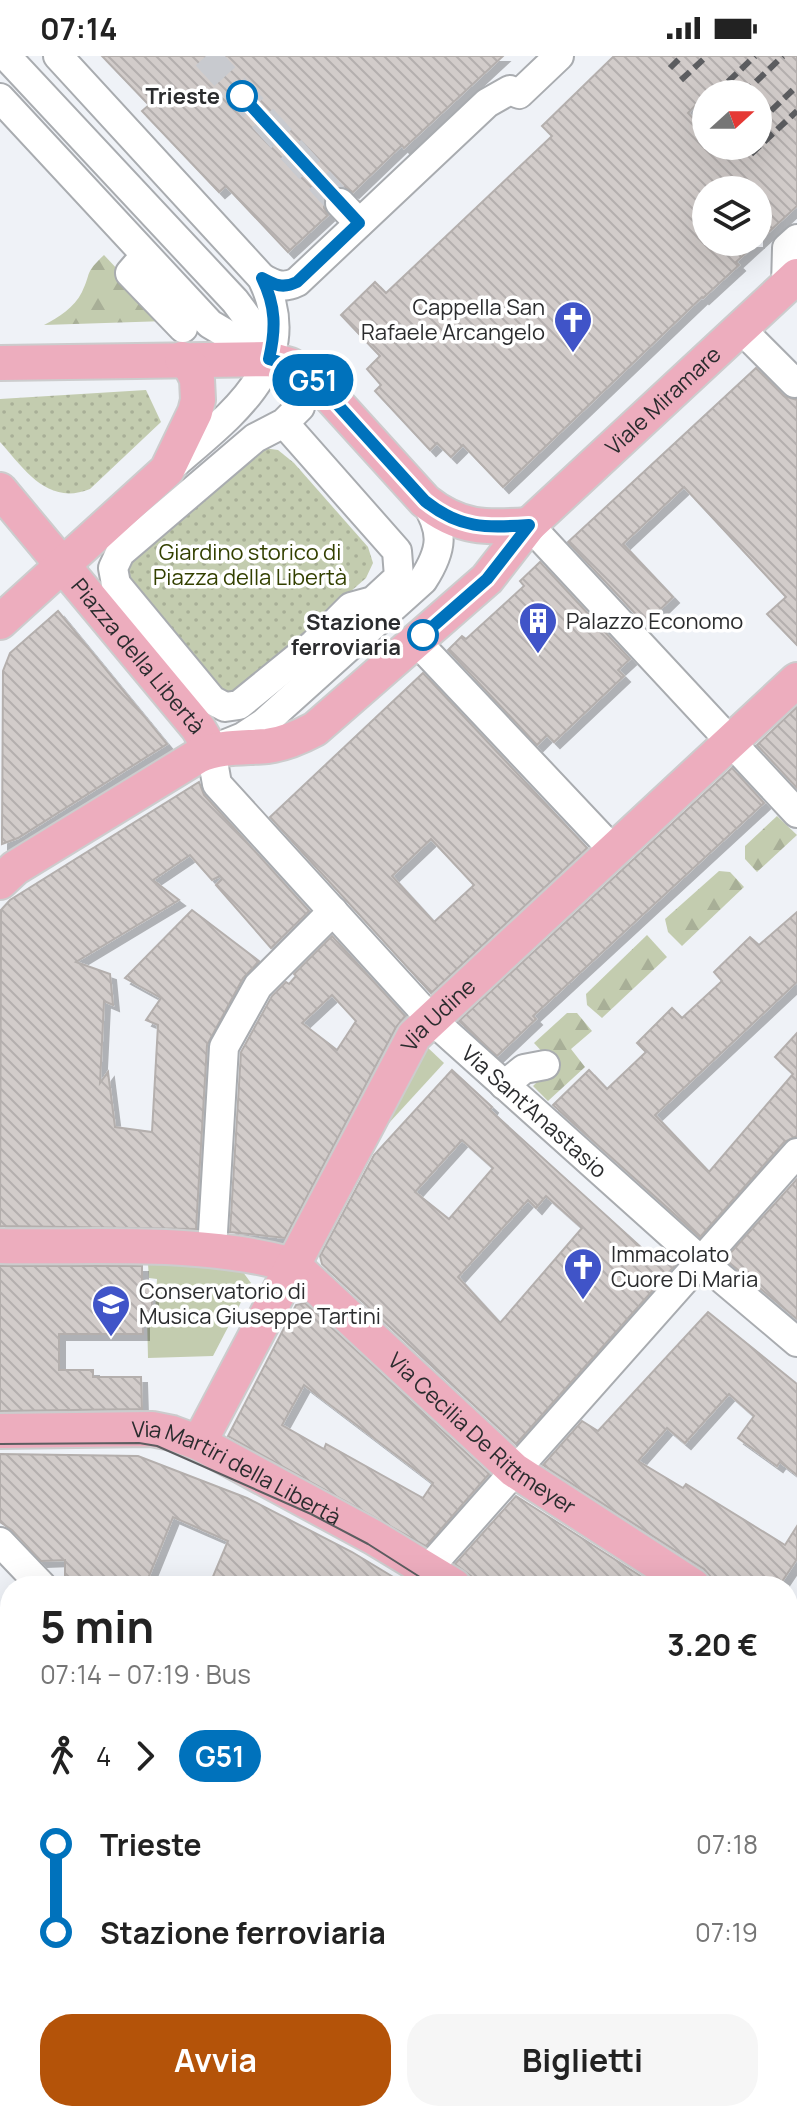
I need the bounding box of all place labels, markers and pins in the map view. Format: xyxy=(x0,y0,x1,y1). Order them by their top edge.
place label: Trieste xyxy=(145,81,220,111)
marker: Trieste xyxy=(227,81,257,111)
place label: Cappella San Rafaele Arcangelo xyxy=(361,292,545,347)
church icon: Cappella San Rafaele Arcangelo xyxy=(552,299,594,354)
building icon: Palazzo Economo xyxy=(517,600,559,655)
place label: Palazzo Economo xyxy=(566,606,743,636)
place label: Stazione ferroviaria xyxy=(291,607,401,662)
marker: Stazione ferroviaria xyxy=(408,620,438,650)
place label: Immacolato Cuore Di Maria xyxy=(611,1239,758,1294)
church icon: Immacolato Cuore Di Maria xyxy=(562,1246,604,1301)
place label: Conservatorio di Musica Giuseppe Tartini xyxy=(139,1276,381,1331)
school or university icon: Conservatorio di Musica Giuseppe Tartini xyxy=(90,1283,132,1338)

